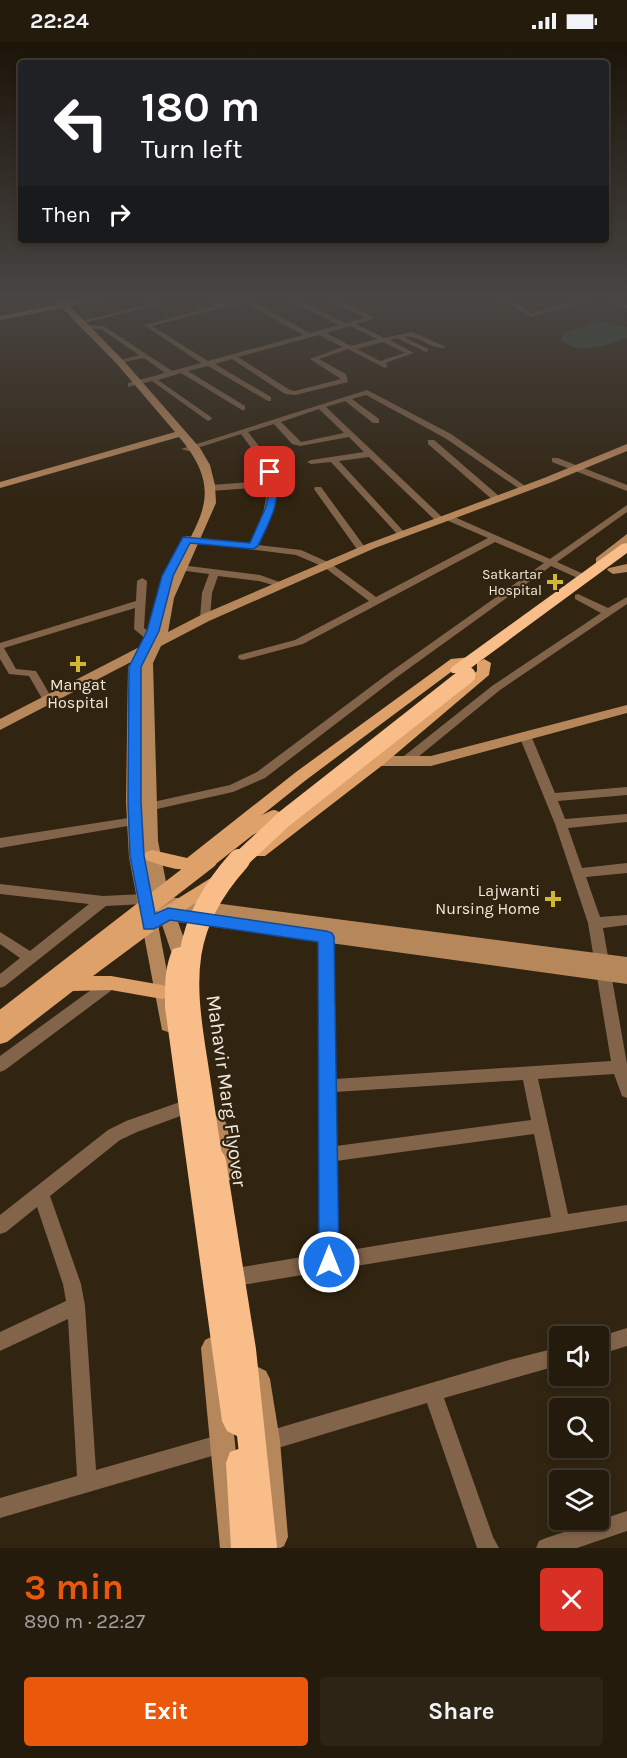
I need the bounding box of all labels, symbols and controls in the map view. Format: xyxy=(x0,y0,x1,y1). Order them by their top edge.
text: 22:24 xyxy=(30,8,89,34)
text: 180 m xyxy=(141,82,260,132)
icon: left xyxy=(42,84,120,162)
text: Turn left xyxy=(141,133,242,165)
icon: right xyxy=(103,198,136,231)
text: Then xyxy=(42,202,91,228)
pin xyxy=(244,446,295,497)
icon: arrive xyxy=(253,455,286,488)
place label: Satkartar Hospital xyxy=(482,566,543,599)
marker: Satkartar Hospital xyxy=(546,573,564,591)
marker: Mangat Hospital xyxy=(69,655,87,673)
place label: Mangat Hospital xyxy=(47,675,109,712)
place label: Lajwanti Nursing Home xyxy=(435,881,540,918)
marker: Lajwanti Nursing Home xyxy=(544,890,562,908)
street label: Mahavir Marg Flyover xyxy=(202,994,251,1189)
position arrow xyxy=(297,1230,361,1294)
map controls xyxy=(549,1326,609,1530)
button: sound xyxy=(549,1326,609,1386)
button: search xyxy=(549,1398,609,1458)
button: layers xyxy=(549,1470,609,1530)
text: 3 min xyxy=(24,1566,124,1608)
button: close xyxy=(540,1568,603,1631)
text: 890 m · 22:27 xyxy=(24,1610,145,1633)
button: Exit xyxy=(24,1677,308,1746)
button: Share xyxy=(320,1677,603,1746)

